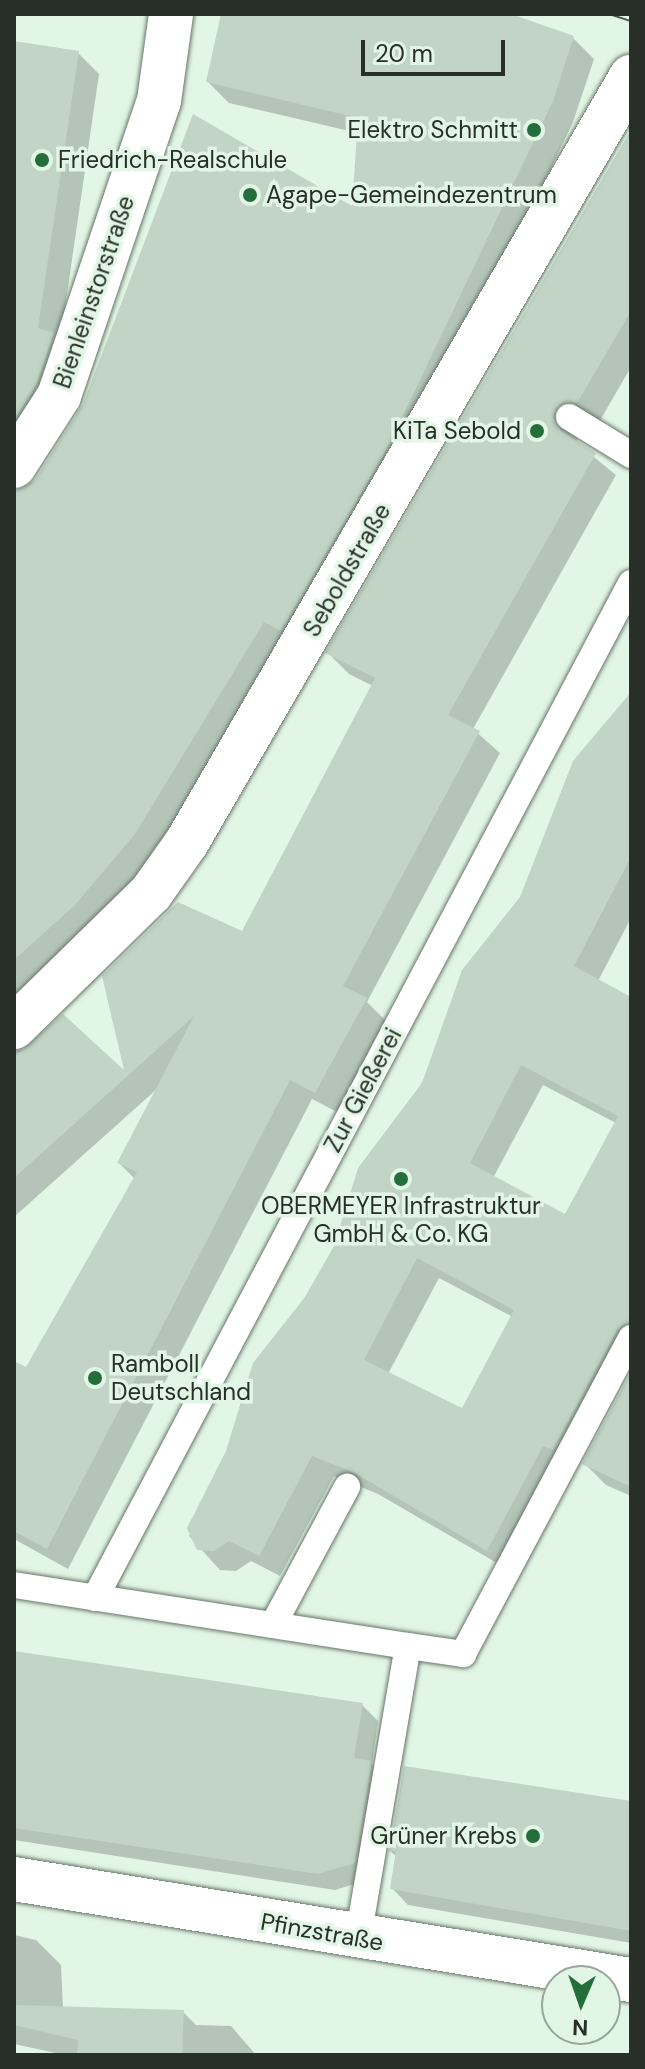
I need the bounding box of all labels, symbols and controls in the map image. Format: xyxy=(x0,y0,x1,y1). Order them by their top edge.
scale bar xyxy=(365,24,509,74)
text: 20 m xyxy=(375,38,433,69)
place label: Elektro Schmitt xyxy=(348,116,518,144)
marker: Elektro Schmitt xyxy=(525,121,543,139)
place label: Friedrich-Realschule xyxy=(58,146,287,174)
marker: Friedrich-Realschule xyxy=(33,151,51,169)
place label: Agape-Gemeindezentrum xyxy=(266,181,557,209)
marker: Agape-Gemeindezentrum xyxy=(241,186,259,204)
street label: Bienleinstorstraße xyxy=(48,192,140,392)
place label: KiTa Sebold xyxy=(393,417,521,445)
marker: KiTa Sebold xyxy=(528,422,546,440)
street label: Seboldstraße xyxy=(297,498,397,642)
street label: Zur Gießerei xyxy=(318,1023,408,1157)
marker: OBERMEYER Infrastruktur GmbH & Co. KG xyxy=(392,1170,410,1188)
place label: OBERMEYER Infrastruktur GmbH & Co. KG xyxy=(261,1192,541,1248)
place label: Ramboll Deutschland xyxy=(111,1350,251,1406)
marker: Ramboll Deutschland xyxy=(86,1369,104,1387)
place label: Grüner Krebs xyxy=(370,1822,517,1850)
marker: Grüner Krebs xyxy=(524,1827,542,1845)
street label: Pfinzstraße xyxy=(258,1907,386,1957)
north arrow xyxy=(541,1965,621,2045)
text: N xyxy=(572,2013,589,2042)

